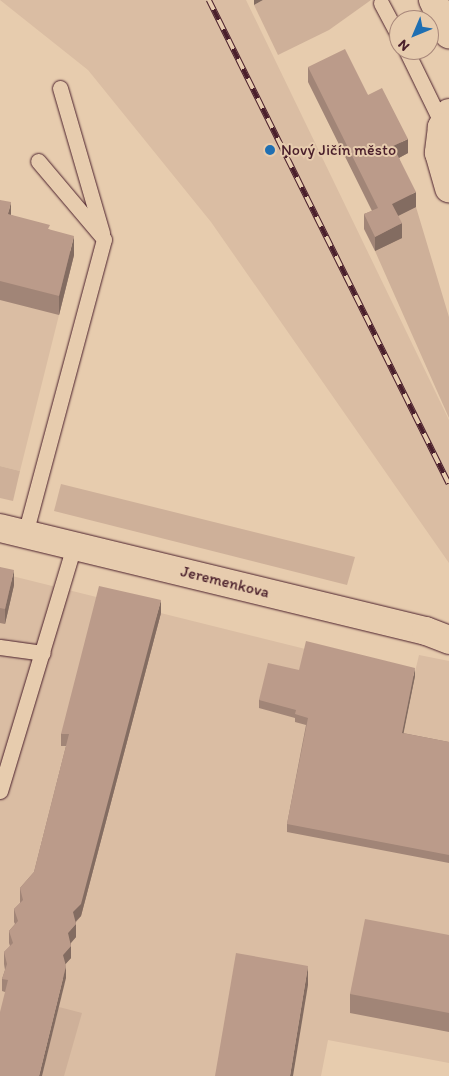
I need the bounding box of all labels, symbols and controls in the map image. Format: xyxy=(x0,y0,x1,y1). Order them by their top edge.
north arrow xyxy=(389,10,439,60)
text: N xyxy=(394,36,413,55)
place label: Nový Jičín město xyxy=(281,140,397,160)
marker: Nový Jičín město xyxy=(263,143,277,157)
street label: Jeremenkova xyxy=(179,562,271,602)

